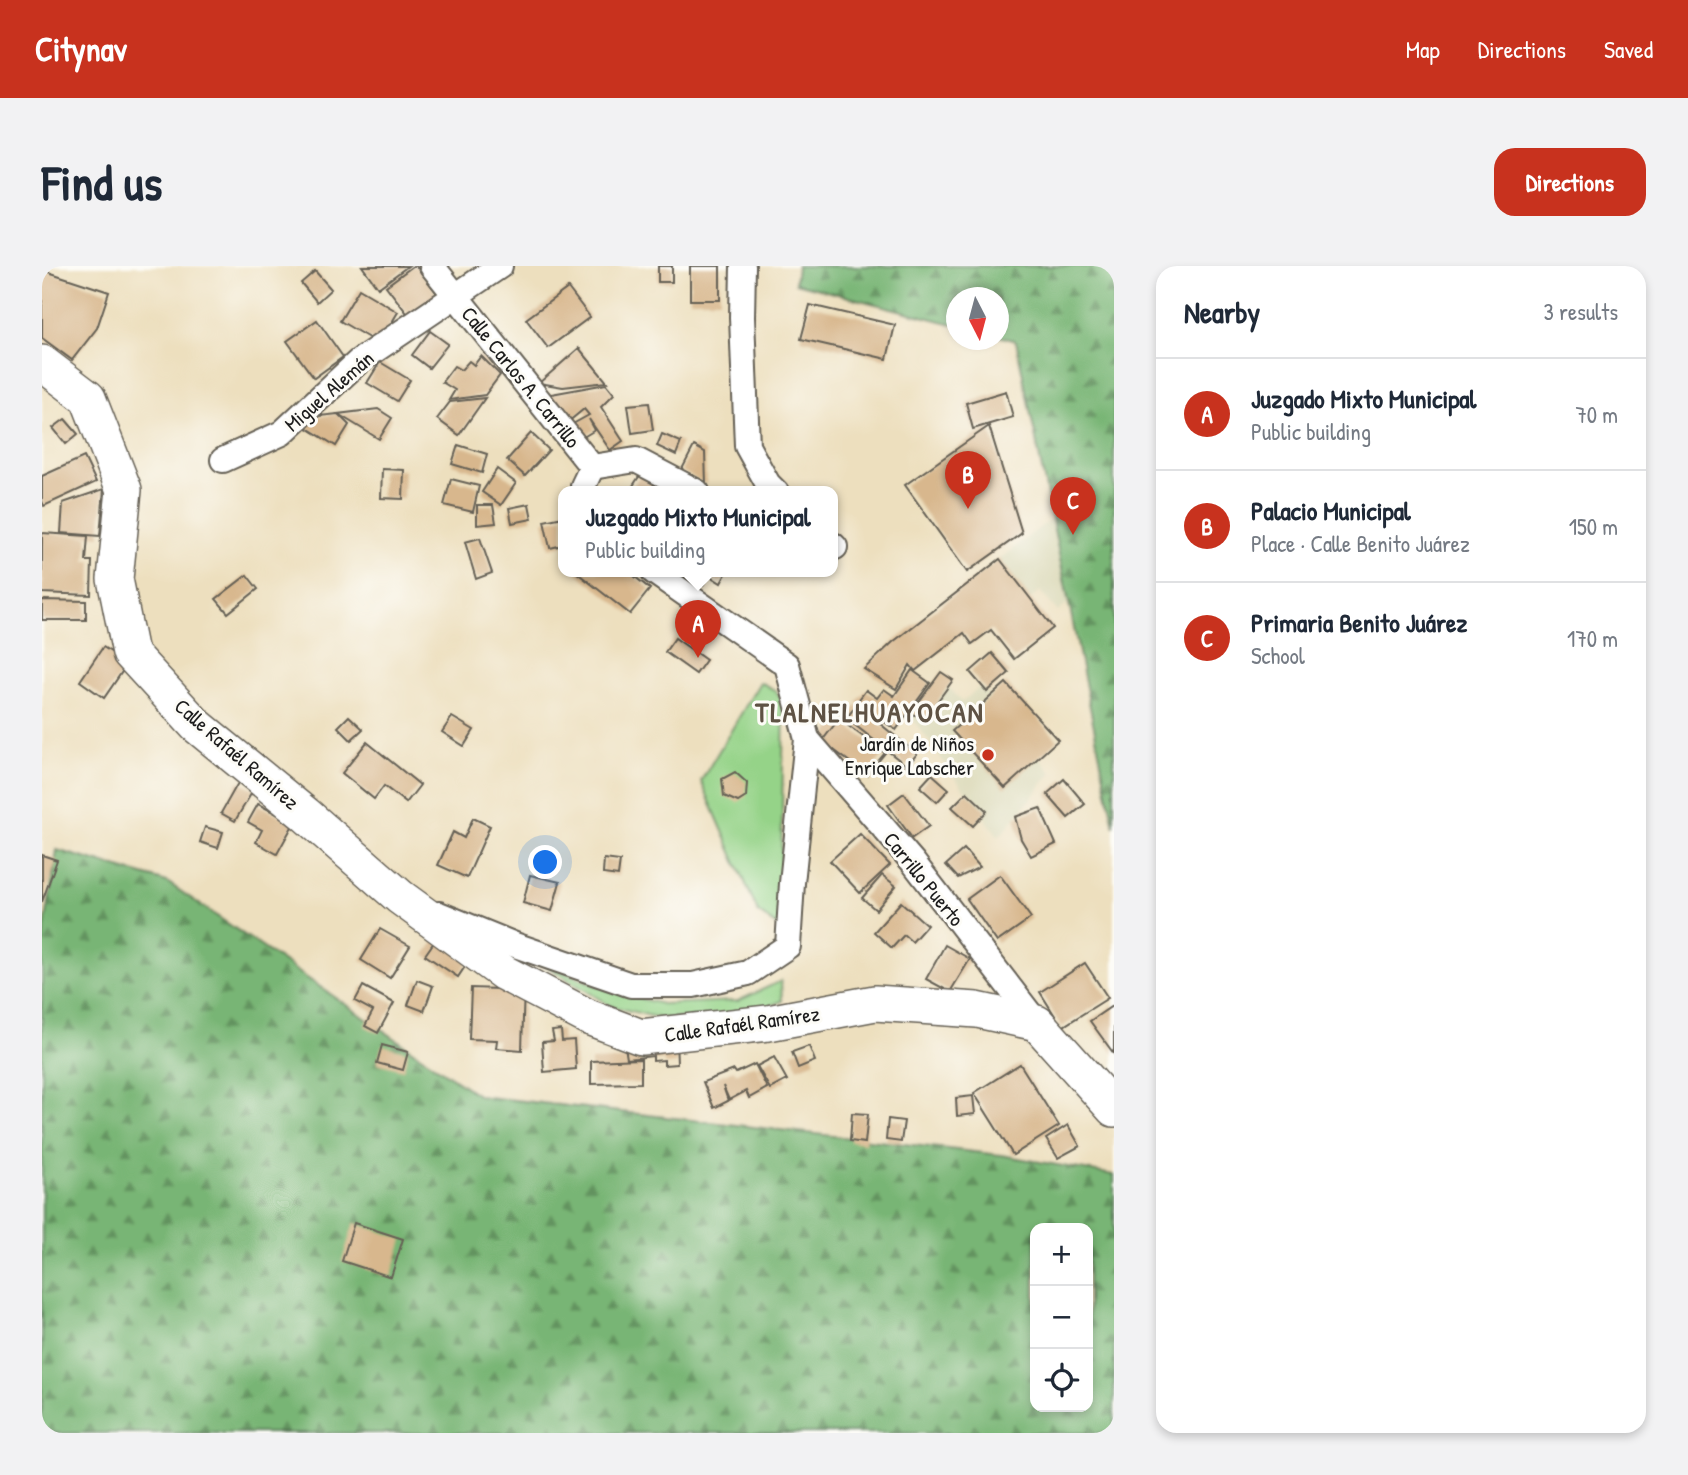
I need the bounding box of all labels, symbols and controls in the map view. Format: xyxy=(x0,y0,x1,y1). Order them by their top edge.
text: Citynav xyxy=(35,27,127,71)
text: Map xyxy=(1406,33,1440,65)
text: Directions xyxy=(1478,33,1566,65)
text: Saved xyxy=(1604,33,1653,65)
button: Directions xyxy=(1494,148,1646,216)
text: Find us xyxy=(42,149,162,215)
north arrow xyxy=(946,287,1009,350)
text: Nearby xyxy=(1184,292,1260,332)
text: 3 results xyxy=(1543,296,1618,327)
street label: Calle Carlos A. Carrillo xyxy=(455,300,587,454)
street label: Miguel Alemán xyxy=(278,344,380,438)
text: Juzgado Mixto Municipal xyxy=(1251,381,1476,416)
text: A xyxy=(1201,399,1213,430)
text: 70 m xyxy=(1575,399,1618,430)
text: Public building xyxy=(1251,416,1371,447)
pin: B xyxy=(945,451,991,509)
pin: C xyxy=(1050,477,1096,535)
popup xyxy=(558,486,838,577)
text: Palacio Municipal xyxy=(1251,493,1411,528)
text: Juzgado Mixto Municipal xyxy=(585,499,811,534)
text: B xyxy=(1201,511,1213,542)
text: 150 m xyxy=(1569,511,1618,542)
text: Place · Calle Benito Juárez xyxy=(1251,528,1470,559)
text: Public building xyxy=(585,534,705,565)
pin: A xyxy=(675,600,721,658)
text: Primaria Benito Juárez xyxy=(1251,605,1467,640)
text: C xyxy=(1201,623,1213,654)
text: 170 m xyxy=(1567,623,1618,654)
text: School xyxy=(1251,640,1305,671)
street label: Calle Rafaél Ramírez xyxy=(168,692,306,816)
district label: TLALNELHUAYOCAN xyxy=(754,693,985,731)
place label: Jardín de Niños Enrique Labscher xyxy=(845,729,974,782)
marker: Jardín de Niños Enrique Labscher xyxy=(980,747,996,763)
street label: Carrillo Puerto xyxy=(877,826,971,932)
your location xyxy=(528,845,562,879)
street label: Calle Rafaél Ramírez xyxy=(663,999,821,1049)
map controls xyxy=(1030,1223,1093,1412)
button: + xyxy=(1030,1223,1093,1286)
button: − xyxy=(1030,1286,1093,1349)
button: locate xyxy=(1030,1349,1093,1412)

